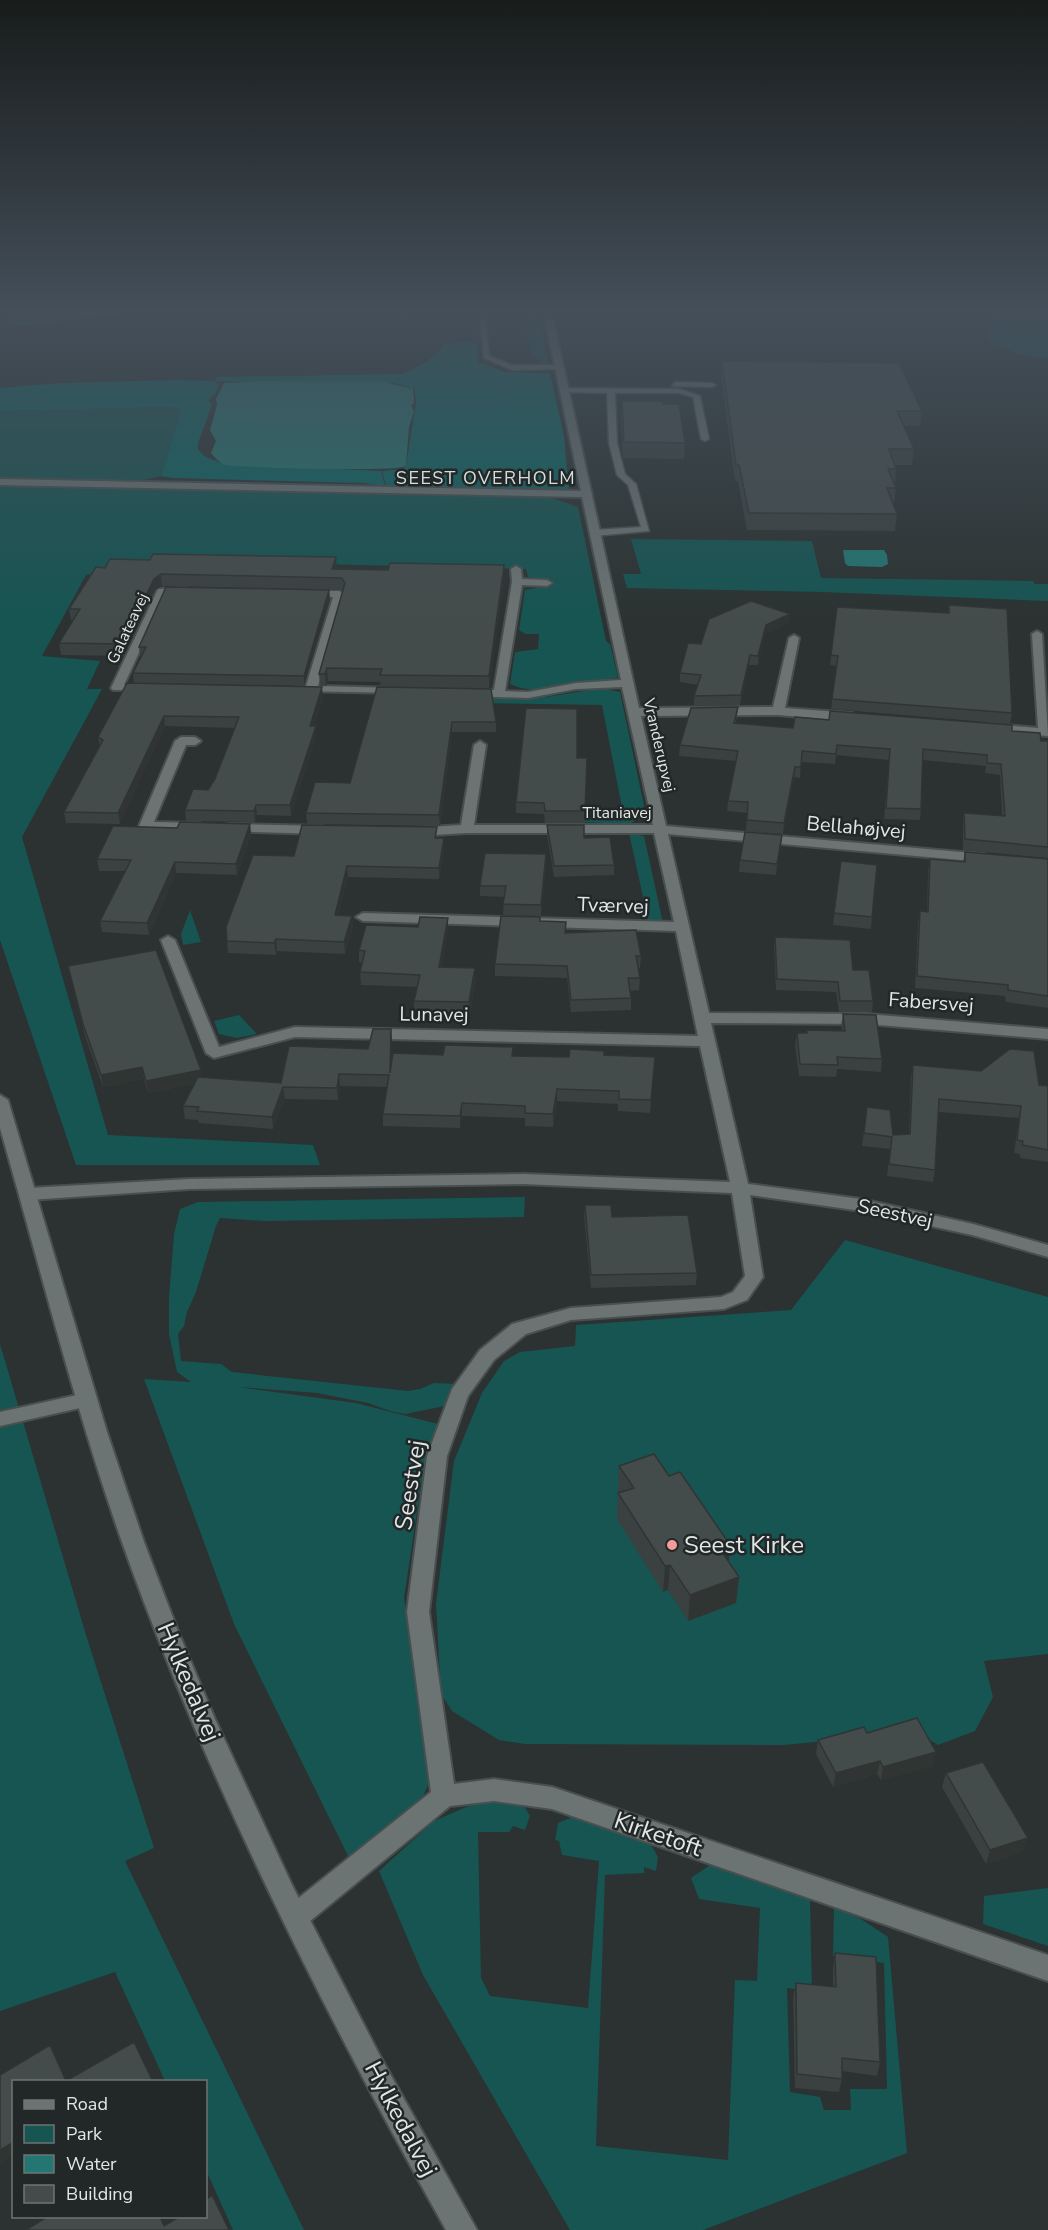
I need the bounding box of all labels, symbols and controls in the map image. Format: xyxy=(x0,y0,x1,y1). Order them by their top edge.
district label: SEEST OVERHOLM xyxy=(396,466,576,490)
street label: Galateavej xyxy=(102,589,154,668)
street label: Vranderupvej xyxy=(637,695,680,794)
street label: Titaniavej xyxy=(582,802,652,824)
street label: Bellahøjvej xyxy=(805,810,907,845)
street label: Tværvej xyxy=(577,891,649,920)
street label: Fabersvej xyxy=(887,986,975,1019)
street label: Lunavej xyxy=(399,1000,469,1029)
street label: Seestvej xyxy=(855,1192,935,1235)
street label: Seestvej xyxy=(387,1438,433,1532)
place label: Seest Kirke xyxy=(684,1529,804,1561)
marker: Seest Kirke xyxy=(665,1538,679,1552)
street label: Hylkedalvej xyxy=(150,1618,228,1746)
street label: Kirketoft xyxy=(610,1804,707,1864)
street label: Hylkedalvej xyxy=(357,2056,445,2182)
legend xyxy=(12,2080,207,2218)
text: Road xyxy=(66,2092,108,2116)
text: Park xyxy=(66,2122,103,2146)
text: Water xyxy=(66,2152,117,2176)
text: Building xyxy=(66,2182,133,2206)

